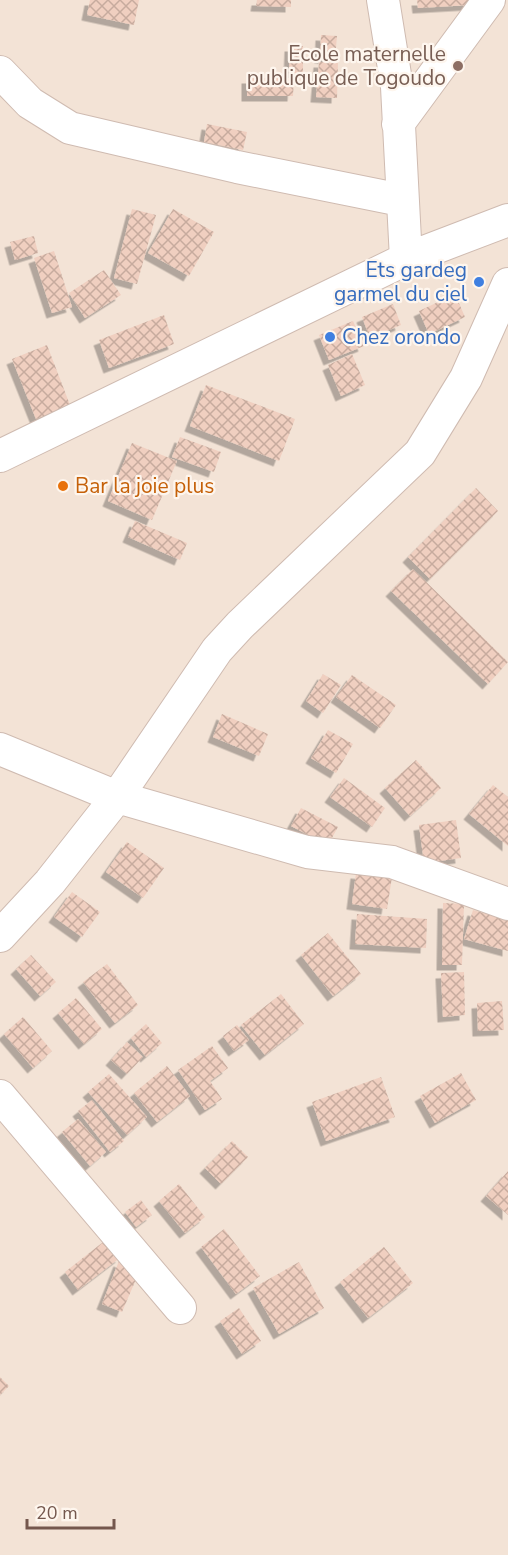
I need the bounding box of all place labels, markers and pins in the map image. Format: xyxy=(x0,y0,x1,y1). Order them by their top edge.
place label: Ecole maternelle publique de Togoudo xyxy=(247,40,446,92)
marker: Ecole maternelle publique de Togoudo xyxy=(451,59,465,73)
place label: Ets gardeg garmel du ciel xyxy=(334,256,468,308)
marker: Ets gardeg garmel du ciel xyxy=(472,275,486,289)
place label: Chez orondo xyxy=(342,323,461,351)
marker: Chez orondo xyxy=(323,330,337,344)
place label: Bar la joie plus xyxy=(75,472,214,500)
marker: Bar la joie plus xyxy=(56,479,70,493)

